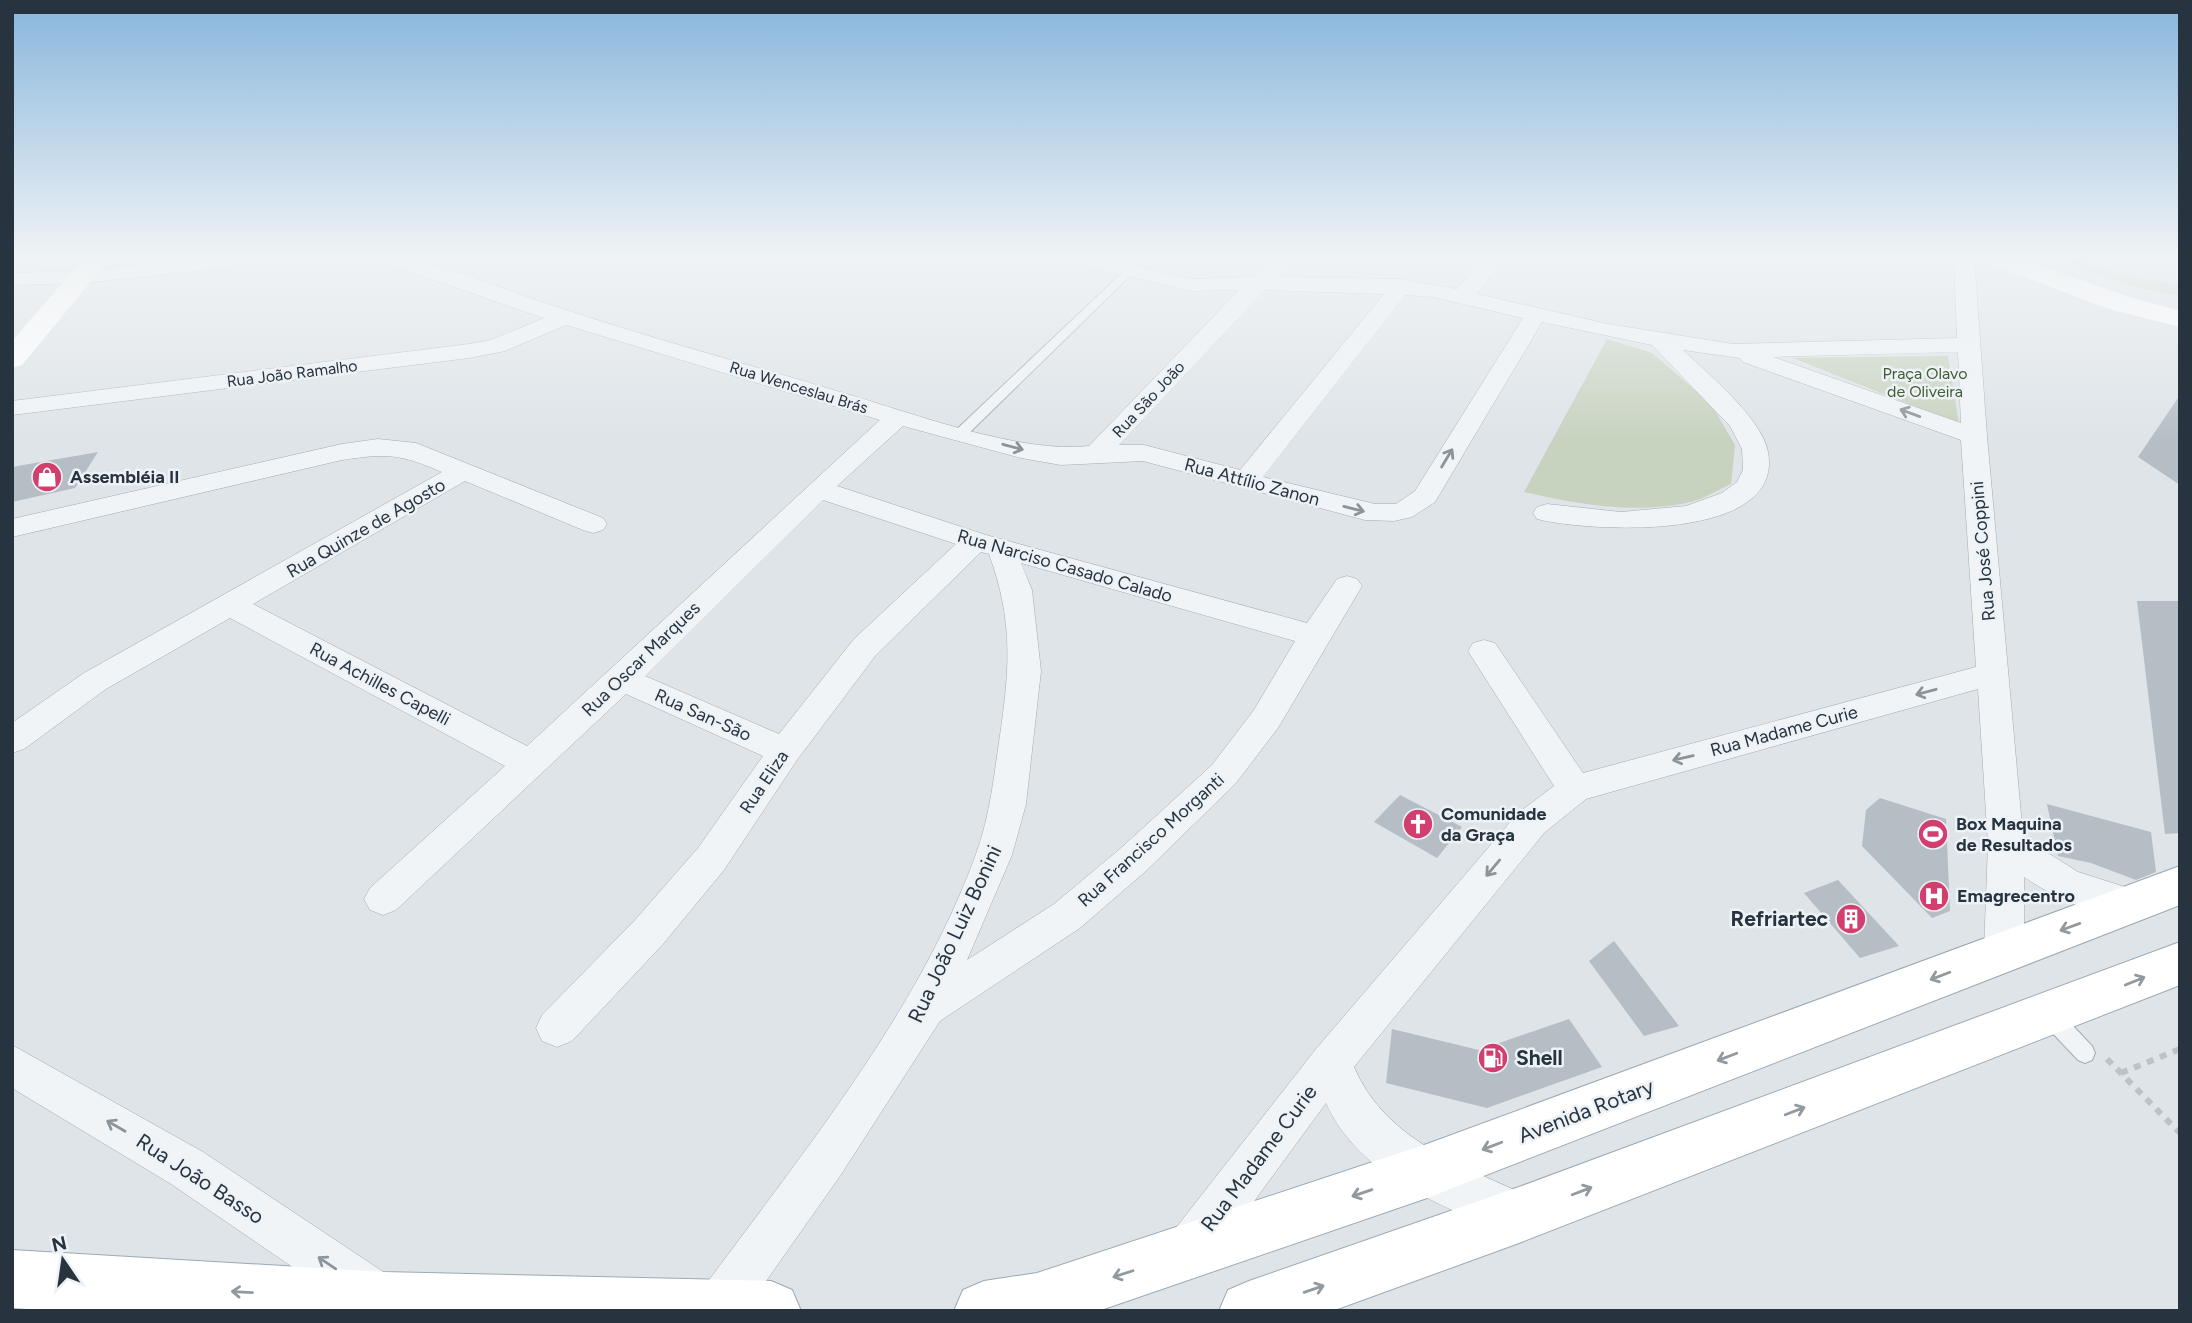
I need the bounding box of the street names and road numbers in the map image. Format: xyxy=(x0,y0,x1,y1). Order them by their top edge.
street label: Rua João Ramalho xyxy=(226,356,359,391)
street label: Rua Wenceslau Brás xyxy=(727,357,870,418)
street label: Rua São João xyxy=(1108,357,1188,441)
street label: Rua Attílio Zanon xyxy=(1182,453,1322,511)
street label: Rua Quinze de Agosto xyxy=(283,474,449,582)
street label: Rua José Coppini xyxy=(1966,480,2000,622)
street label: Rua Narciso Casado Calado xyxy=(955,525,1175,607)
street label: Rua Oscar Marques xyxy=(577,597,705,721)
street label: Rua Achilles Capelli xyxy=(306,638,454,730)
street label: Rua San-São xyxy=(651,684,755,746)
street label: Rua Madame Curie xyxy=(1708,701,1860,761)
street label: Rua Eliza xyxy=(735,746,793,818)
street label: Rua Francisco Morganti xyxy=(1073,768,1229,912)
street label: Rua João Luiz Bonini xyxy=(902,841,1007,1027)
street label: Avenida Rotary xyxy=(1515,1073,1657,1148)
street label: Rua Madame Curie xyxy=(1195,1079,1322,1236)
street label: Rua João Basso xyxy=(132,1128,269,1229)

